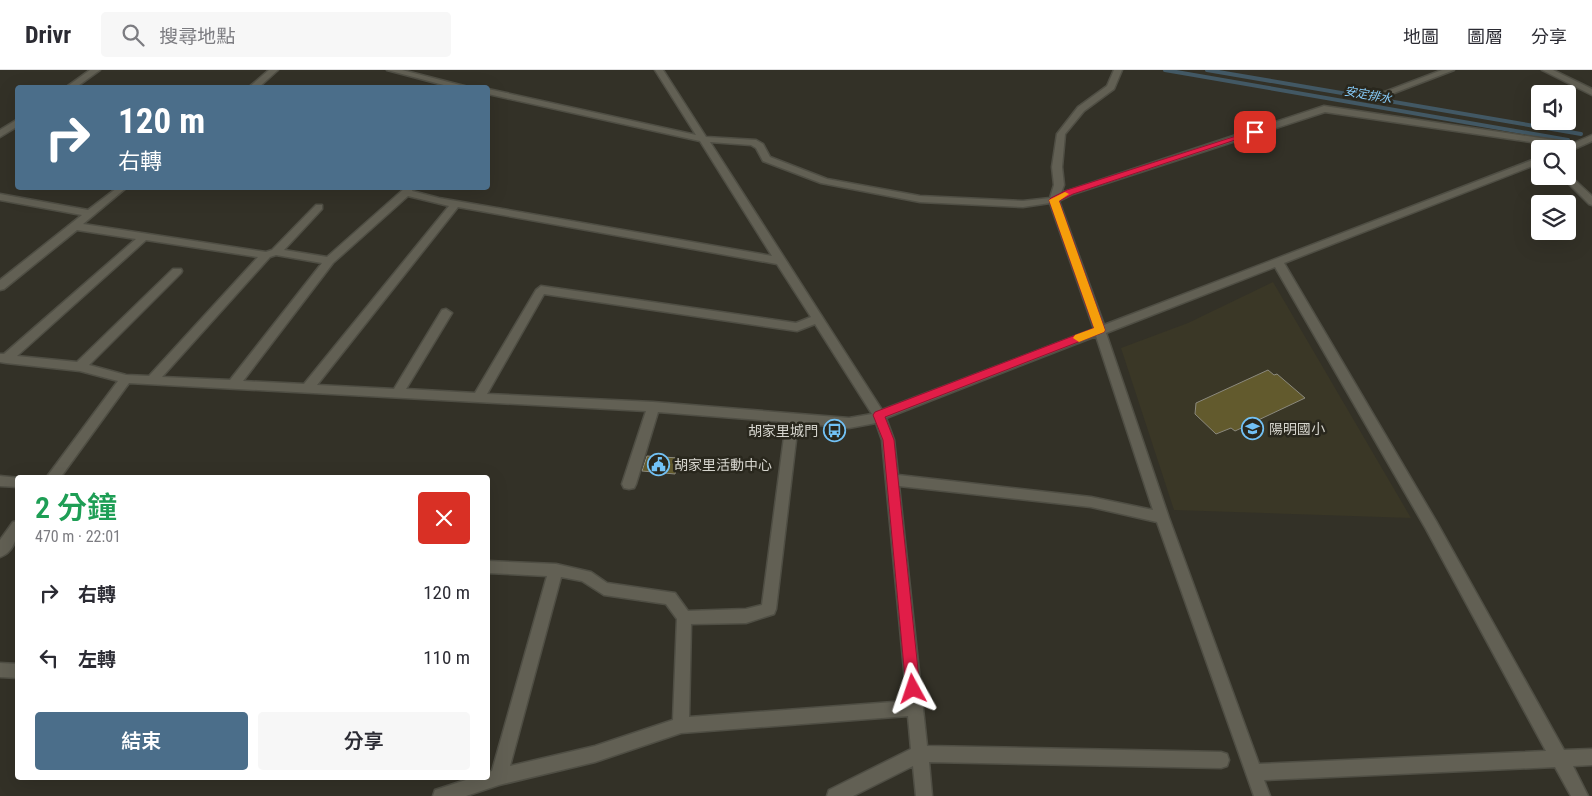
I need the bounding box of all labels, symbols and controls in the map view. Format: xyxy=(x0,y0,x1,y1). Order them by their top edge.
search box xyxy=(101,12,451,57)
text: Drivr xyxy=(25,21,71,49)
icon: search xyxy=(119,21,147,49)
text: 搜尋地點 xyxy=(159,25,235,48)
text: 地圖 xyxy=(1403,26,1439,47)
text: 圖層 xyxy=(1467,26,1503,47)
text: 分享 xyxy=(1531,26,1567,47)
water label: 安定排水 xyxy=(1343,84,1394,106)
map controls xyxy=(1531,85,1576,240)
button: sound xyxy=(1531,85,1576,130)
text: 120 m xyxy=(118,101,205,142)
icon: right xyxy=(35,105,100,170)
pin xyxy=(1234,111,1276,153)
icon: arrive xyxy=(1241,118,1269,146)
button: search xyxy=(1531,140,1576,185)
text: 右轉 xyxy=(118,149,162,174)
button: layers xyxy=(1531,195,1576,240)
school or university icon: 陽明國小 xyxy=(1241,417,1265,441)
bus stop icon: 胡家里城門 xyxy=(822,419,846,443)
place label: 陽明國小 xyxy=(1269,421,1325,437)
place label: 胡家里城門 xyxy=(748,423,818,439)
public building icon: 胡家里活動中心 xyxy=(646,453,670,477)
place label: 胡家里活動中心 xyxy=(674,457,772,473)
text: 2 分鐘 xyxy=(35,490,117,525)
button: close xyxy=(418,492,470,544)
text: 470 m · 22:01 xyxy=(35,527,121,546)
icon: right xyxy=(35,579,63,607)
text: 120 m xyxy=(423,581,470,604)
text: 右轉 xyxy=(78,583,116,606)
icon: left xyxy=(35,644,63,672)
text: 110 m xyxy=(423,646,470,669)
text: 左轉 xyxy=(78,648,116,671)
position arrow xyxy=(886,662,938,714)
button: 結束 xyxy=(35,712,248,770)
button: 分享 xyxy=(258,712,470,770)

